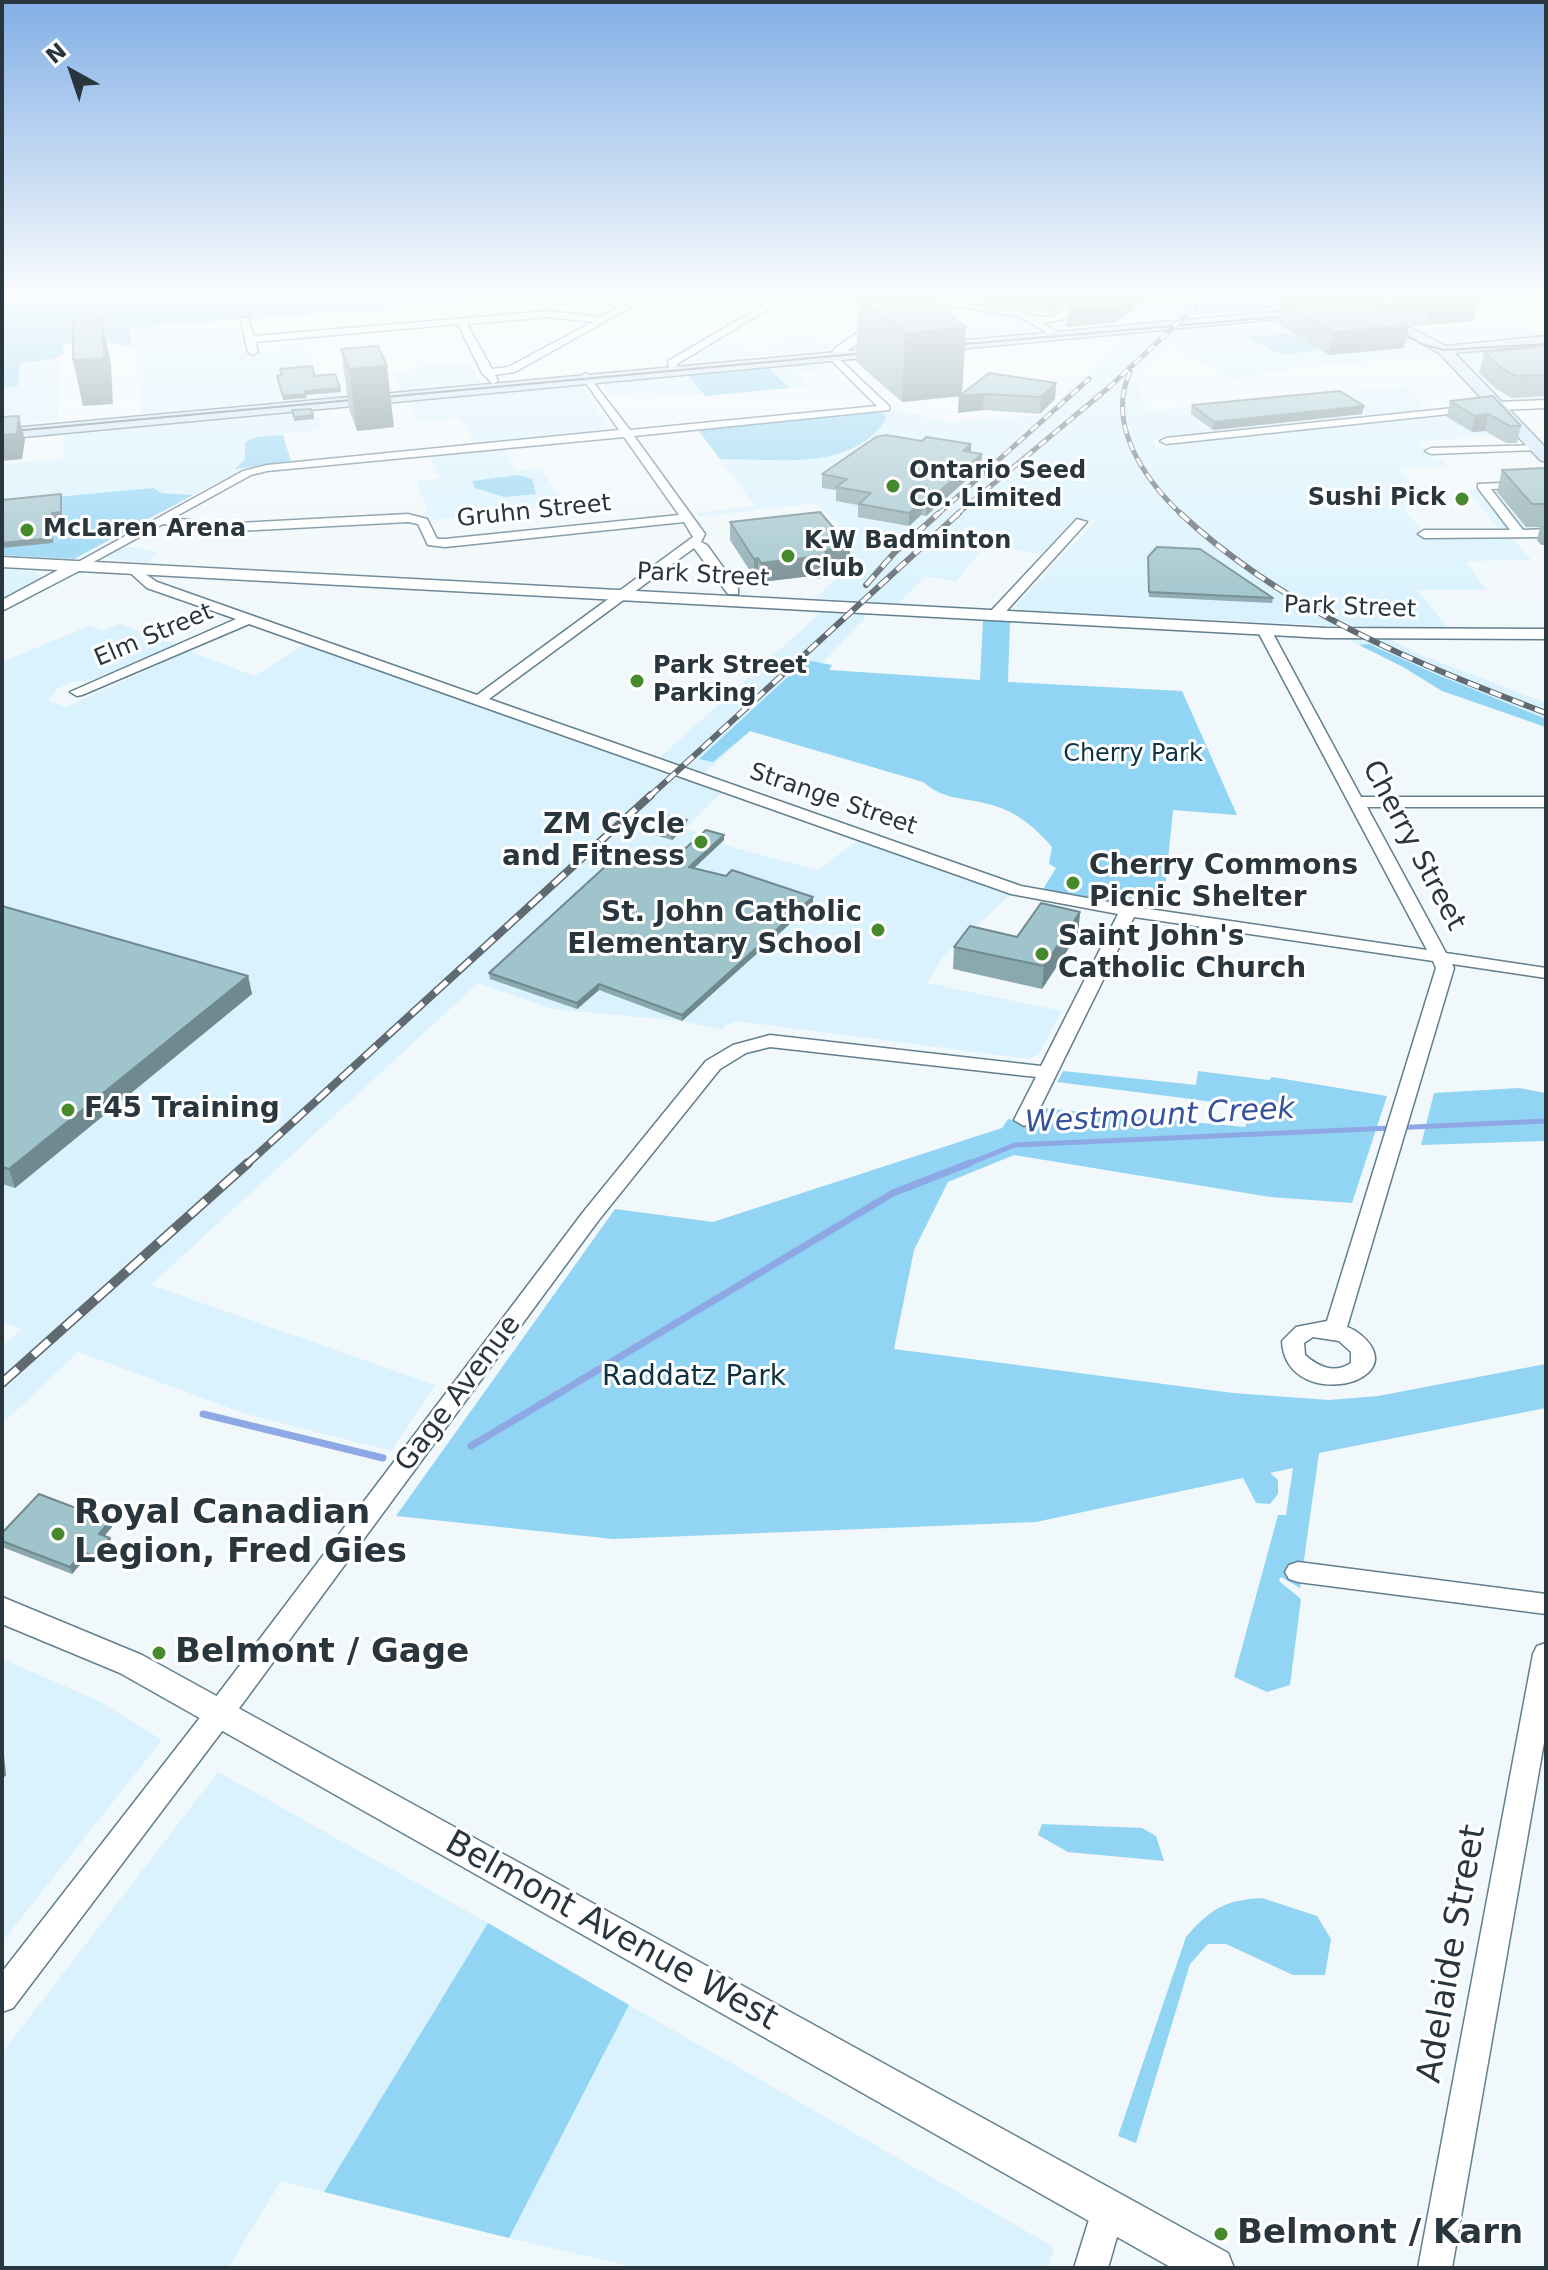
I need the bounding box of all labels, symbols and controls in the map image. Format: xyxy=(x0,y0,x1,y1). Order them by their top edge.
north arrow xyxy=(32,32,112,112)
text: N xyxy=(41,38,71,69)
place label: Ontario Seed Co. Limited xyxy=(909,458,1086,514)
marker: Ontario Seed Co. Limited xyxy=(884,477,902,495)
place label: Sushi Pick xyxy=(1308,485,1446,513)
street label: Gruhn Street xyxy=(456,490,612,534)
marker: Sushi Pick xyxy=(1453,490,1471,508)
place label: McLaren Arena xyxy=(43,516,246,544)
marker: McLaren Arena xyxy=(18,521,36,539)
place label: K-W Badminton Club xyxy=(804,528,1011,584)
marker: K-W Badminton Club xyxy=(779,547,797,565)
street label: Park Street xyxy=(636,558,770,594)
street label: Park Street xyxy=(1283,591,1417,625)
street label: Elm Street xyxy=(90,598,218,674)
place label: Park Street Parking xyxy=(653,653,807,709)
marker: Park Street Parking xyxy=(628,672,646,690)
park label: Cherry Park xyxy=(1063,741,1203,769)
street label: Cherry Street xyxy=(1354,755,1472,937)
street label: Strange Street xyxy=(746,758,920,842)
place label: ZM Cycle and Fitness xyxy=(502,809,685,875)
marker: ZM Cycle and Fitness xyxy=(692,833,710,851)
place label: Cherry Commons Picnic Shelter xyxy=(1089,850,1358,916)
marker: Cherry Commons Picnic Shelter xyxy=(1064,874,1082,892)
place label: St. John Catholic Elementary School xyxy=(567,897,862,963)
marker: St. John Catholic Elementary School xyxy=(869,921,887,939)
place label: Saint John's Catholic Church xyxy=(1058,921,1306,987)
marker: Saint John's Catholic Church xyxy=(1033,945,1051,963)
water label: Westmount Creek xyxy=(1024,1092,1296,1142)
place label: F45 Training xyxy=(84,1093,280,1127)
marker: F45 Training xyxy=(59,1101,77,1119)
street label: Gage Avenue xyxy=(389,1309,529,1479)
park label: Raddatz Park xyxy=(602,1361,786,1395)
place label: Royal Canadian Legion, Fred Gies xyxy=(74,1494,407,1574)
marker: Royal Canadian Legion, Fred Gies xyxy=(49,1525,67,1543)
place label: Belmont / Gage xyxy=(175,1633,469,1673)
marker: Belmont / Gage xyxy=(150,1644,168,1662)
street label: Adelaide Street xyxy=(1410,1822,1496,2086)
street label: Belmont Avenue West xyxy=(438,1823,784,2041)
place label: Belmont / Karn xyxy=(1237,2214,1523,2254)
marker: Belmont / Karn xyxy=(1212,2225,1230,2243)

